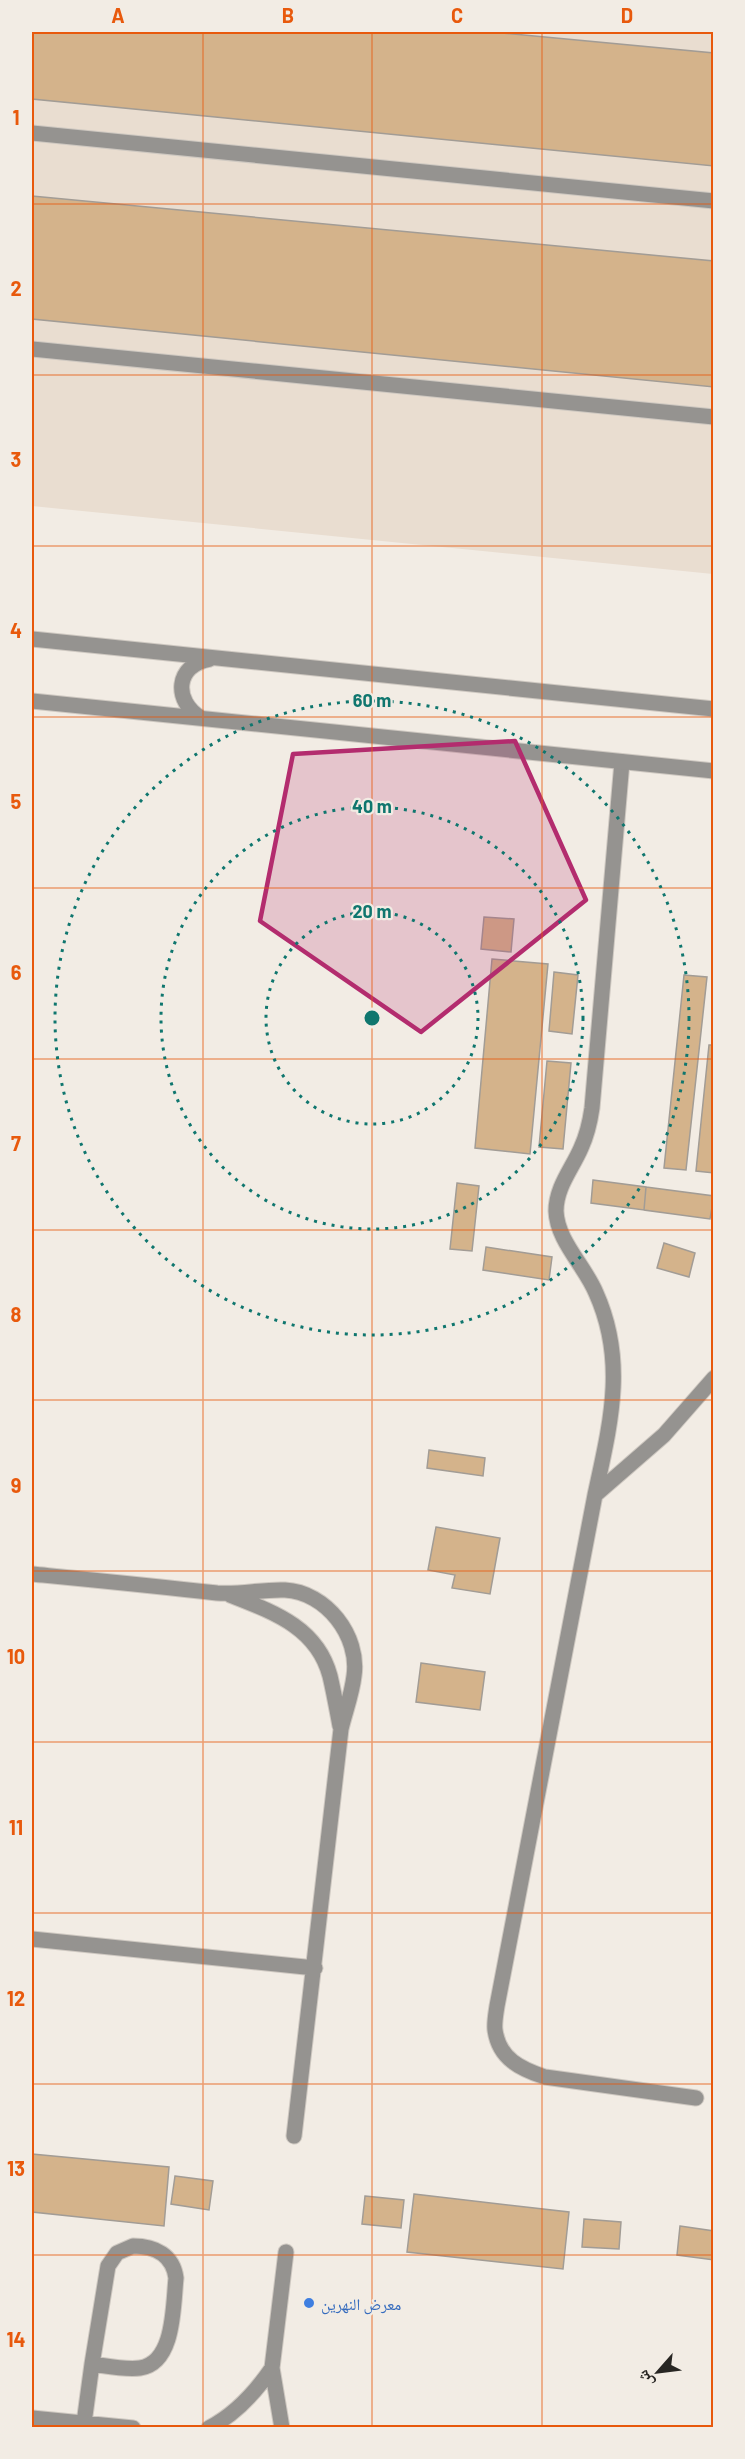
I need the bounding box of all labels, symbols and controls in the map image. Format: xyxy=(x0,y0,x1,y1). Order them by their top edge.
text: A xyxy=(111,3,125,27)
text: B xyxy=(282,3,294,27)
text: C xyxy=(451,3,463,27)
text: D xyxy=(621,3,633,27)
text: 1 xyxy=(12,105,20,129)
text: 2 xyxy=(10,276,22,300)
text: 3 xyxy=(11,447,21,471)
text: 4 xyxy=(10,618,22,642)
text: 60 m xyxy=(353,689,391,711)
text: 5 xyxy=(11,789,22,813)
text: 40 m xyxy=(352,795,392,817)
text: 20 m xyxy=(353,900,391,922)
text: 6 xyxy=(11,960,22,984)
centre of rings xyxy=(362,1008,382,1028)
text: 7 xyxy=(11,1131,21,1155)
text: 8 xyxy=(11,1302,22,1326)
text: 9 xyxy=(11,1473,21,1497)
text: 10 xyxy=(7,1644,25,1668)
text: 11 xyxy=(9,1815,23,1839)
text: 12 xyxy=(7,1986,25,2010)
text: 13 xyxy=(7,2156,25,2180)
place label: معرض النهرين xyxy=(321,2294,401,2315)
marker: معرض النهرين xyxy=(302,2296,316,2310)
text: 14 xyxy=(6,2327,26,2351)
north arrow xyxy=(628,2342,688,2402)
text: ش xyxy=(632,2367,658,2391)

